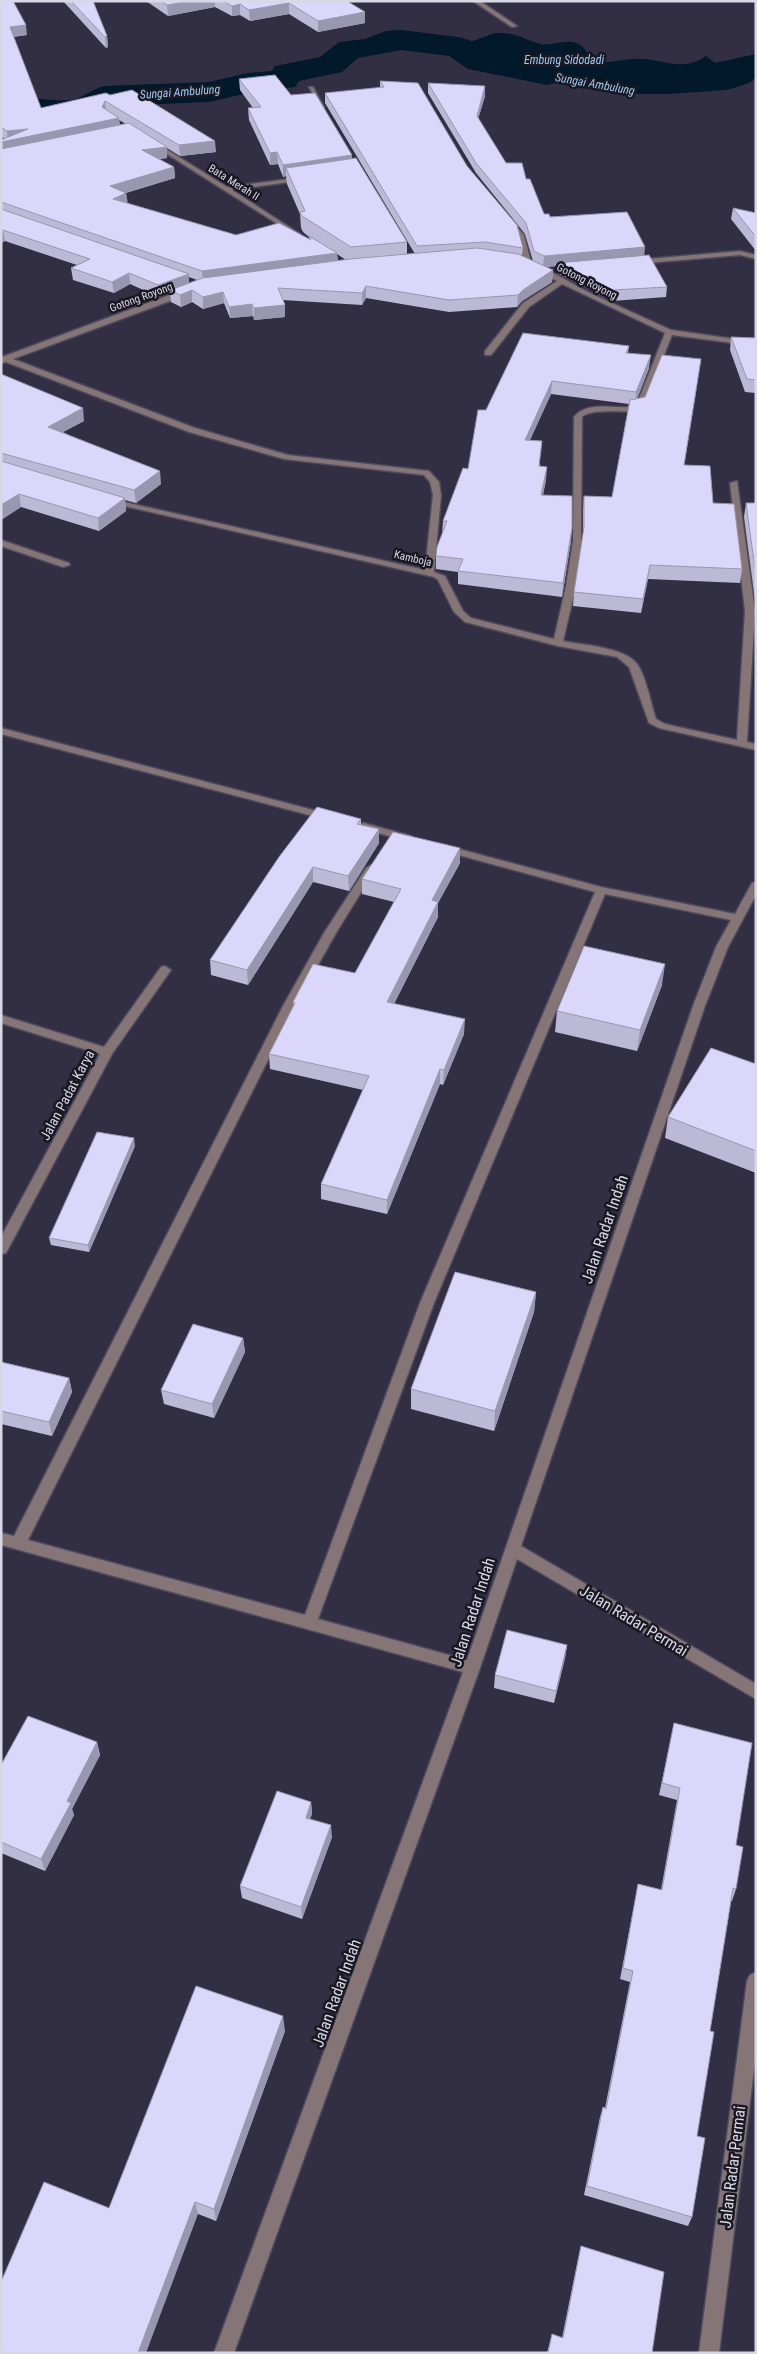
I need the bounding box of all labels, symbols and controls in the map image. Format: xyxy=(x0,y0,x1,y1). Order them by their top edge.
water label: Embung Sidodadi xyxy=(524,53,604,67)
water label: Sungai Ambulung xyxy=(554,70,636,98)
water label: Sungai Ambulung xyxy=(139,82,221,102)
street label: Bata Merah II xyxy=(206,162,262,203)
street label: Gotong Royong xyxy=(554,261,619,302)
street label: Gotong Royong xyxy=(108,280,174,315)
street label: Kamboja xyxy=(393,548,433,569)
street label: Jalan Padat Karya xyxy=(36,1047,98,1143)
street label: Jalan Radar Indah xyxy=(577,1172,632,1286)
street label: Jalan Radar Indah xyxy=(446,1555,499,1669)
street label: Jalan Radar Permai xyxy=(576,1581,691,1660)
street label: Jalan Radar Indah xyxy=(308,1937,365,2050)
street label: Jalan Radar Permai xyxy=(716,2105,749,2229)

